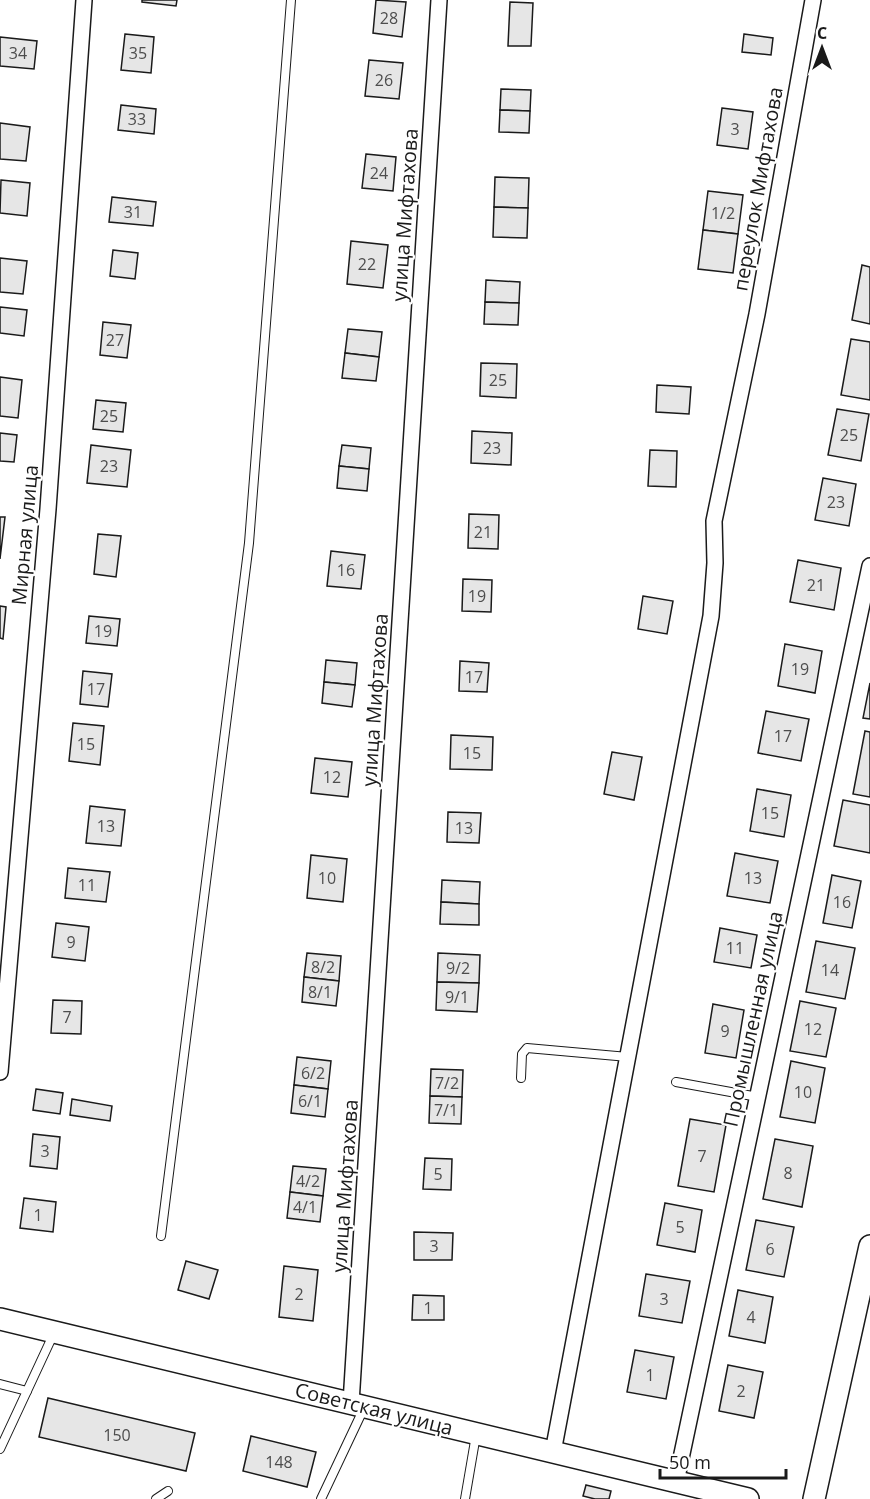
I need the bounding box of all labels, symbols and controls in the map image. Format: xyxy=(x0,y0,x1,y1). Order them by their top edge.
house number: 28 xyxy=(380,7,398,29)
north arrow xyxy=(792,18,852,78)
text: С xyxy=(817,22,827,44)
house number: 34 xyxy=(9,42,27,64)
house number: 35 xyxy=(129,42,147,64)
house number: 26 xyxy=(375,69,393,91)
street label: переулок Мифтахова xyxy=(726,85,789,293)
house number: 33 xyxy=(128,108,146,130)
house number: 3 xyxy=(730,118,740,140)
street label: улица Мифтахова xyxy=(385,127,424,303)
house number: 24 xyxy=(370,162,388,184)
house number: 31 xyxy=(124,201,142,223)
house number: 1/2 xyxy=(711,202,735,224)
house number: 22 xyxy=(358,253,376,275)
house number: 27 xyxy=(106,329,124,351)
house number: 25 xyxy=(489,369,507,391)
house number: 25 xyxy=(100,405,118,427)
house number: 25 xyxy=(840,424,858,446)
house number: 23 xyxy=(483,437,501,459)
house number: 23 xyxy=(100,455,118,477)
street label: Мирная улица xyxy=(5,464,44,606)
house number: 23 xyxy=(827,491,845,513)
house number: 21 xyxy=(474,521,492,543)
house number: 16 xyxy=(337,559,355,581)
house number: 21 xyxy=(807,574,825,596)
house number: 19 xyxy=(468,585,486,607)
street label: улица Мифтахова xyxy=(355,612,394,788)
house number: 19 xyxy=(94,620,112,642)
house number: 19 xyxy=(791,658,809,680)
house number: 17 xyxy=(465,666,483,688)
house number: 17 xyxy=(87,678,105,700)
house number: 17 xyxy=(774,725,792,747)
house number: 15 xyxy=(77,733,95,755)
house number: 15 xyxy=(463,742,481,764)
house number: 12 xyxy=(323,766,341,788)
house number: 15 xyxy=(761,802,779,824)
house number: 13 xyxy=(97,815,115,837)
house number: 13 xyxy=(455,817,473,839)
house number: 10 xyxy=(318,867,336,889)
house number: 13 xyxy=(744,867,762,889)
house number: 11 xyxy=(78,874,96,896)
house number: 16 xyxy=(833,891,851,913)
street label: Промышленная улица xyxy=(716,909,789,1129)
house number: 9 xyxy=(66,931,76,953)
house number: 11 xyxy=(726,937,744,959)
house number: 8/2 xyxy=(311,956,335,978)
house number: 9/2 xyxy=(446,957,470,979)
house number: 14 xyxy=(821,959,839,981)
house number: 8/1 xyxy=(308,981,332,1003)
house number: 9/1 xyxy=(445,986,469,1008)
house number: 7 xyxy=(62,1006,72,1028)
house number: 12 xyxy=(804,1018,822,1040)
house number: 9 xyxy=(720,1020,730,1042)
house number: 6/2 xyxy=(301,1062,325,1084)
house number: 7/2 xyxy=(435,1072,459,1094)
house number: 10 xyxy=(794,1081,812,1103)
house number: 6/1 xyxy=(298,1090,322,1112)
street label: улица Мифтахова xyxy=(325,1098,364,1274)
house number: 7/1 xyxy=(434,1099,458,1121)
house number: 3 xyxy=(40,1140,50,1162)
house number: 7 xyxy=(697,1145,707,1167)
house number: 8 xyxy=(783,1162,793,1184)
house number: 5 xyxy=(433,1163,443,1185)
house number: 4/2 xyxy=(296,1170,320,1192)
house number: 4/1 xyxy=(293,1196,317,1218)
house number: 1 xyxy=(33,1204,43,1226)
house number: 5 xyxy=(675,1216,685,1238)
house number: 3 xyxy=(429,1235,439,1257)
house number: 6 xyxy=(765,1238,775,1260)
house number: 2 xyxy=(294,1283,304,1305)
house number: 3 xyxy=(659,1288,669,1310)
house number: 1 xyxy=(423,1297,433,1319)
house number: 4 xyxy=(746,1306,756,1328)
house number: 1 xyxy=(645,1364,655,1386)
street label: Советская улица xyxy=(292,1376,456,1441)
house number: 2 xyxy=(736,1380,746,1402)
house number: 150 xyxy=(103,1424,131,1446)
scale bar xyxy=(660,1442,786,1480)
text: 50 m xyxy=(669,1450,711,1474)
house number: 148 xyxy=(265,1451,293,1473)

